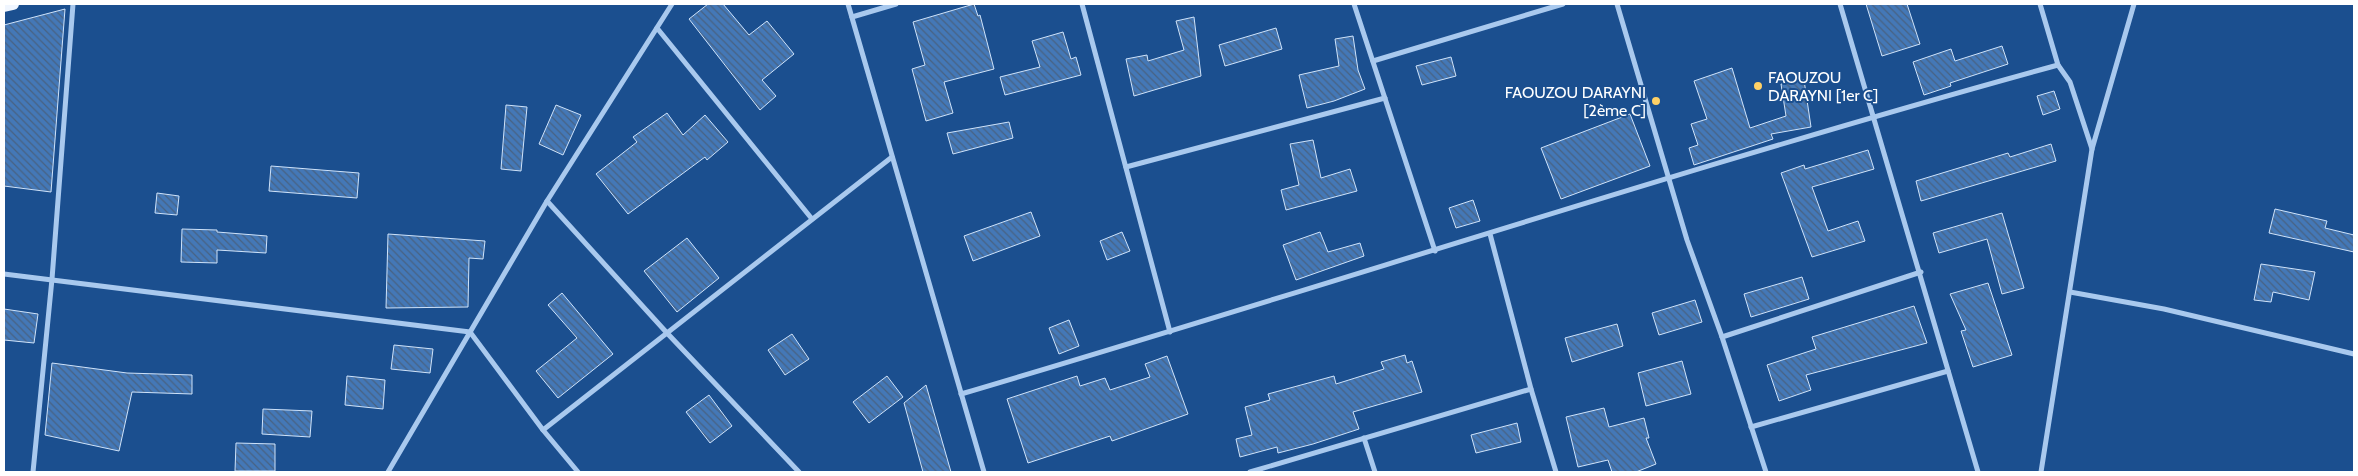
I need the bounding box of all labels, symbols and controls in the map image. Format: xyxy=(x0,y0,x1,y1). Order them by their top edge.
place label: FAOUZOU DARAYNI [1er C] xyxy=(1768,68,1878,105)
marker: FAOUZOU DARAYNI [1er C] xyxy=(1752,80,1764,92)
place label: FAOUZOU DARAYNI [2ème C] xyxy=(1505,83,1646,120)
marker: FAOUZOU DARAYNI [2ème C] xyxy=(1650,95,1662,107)

